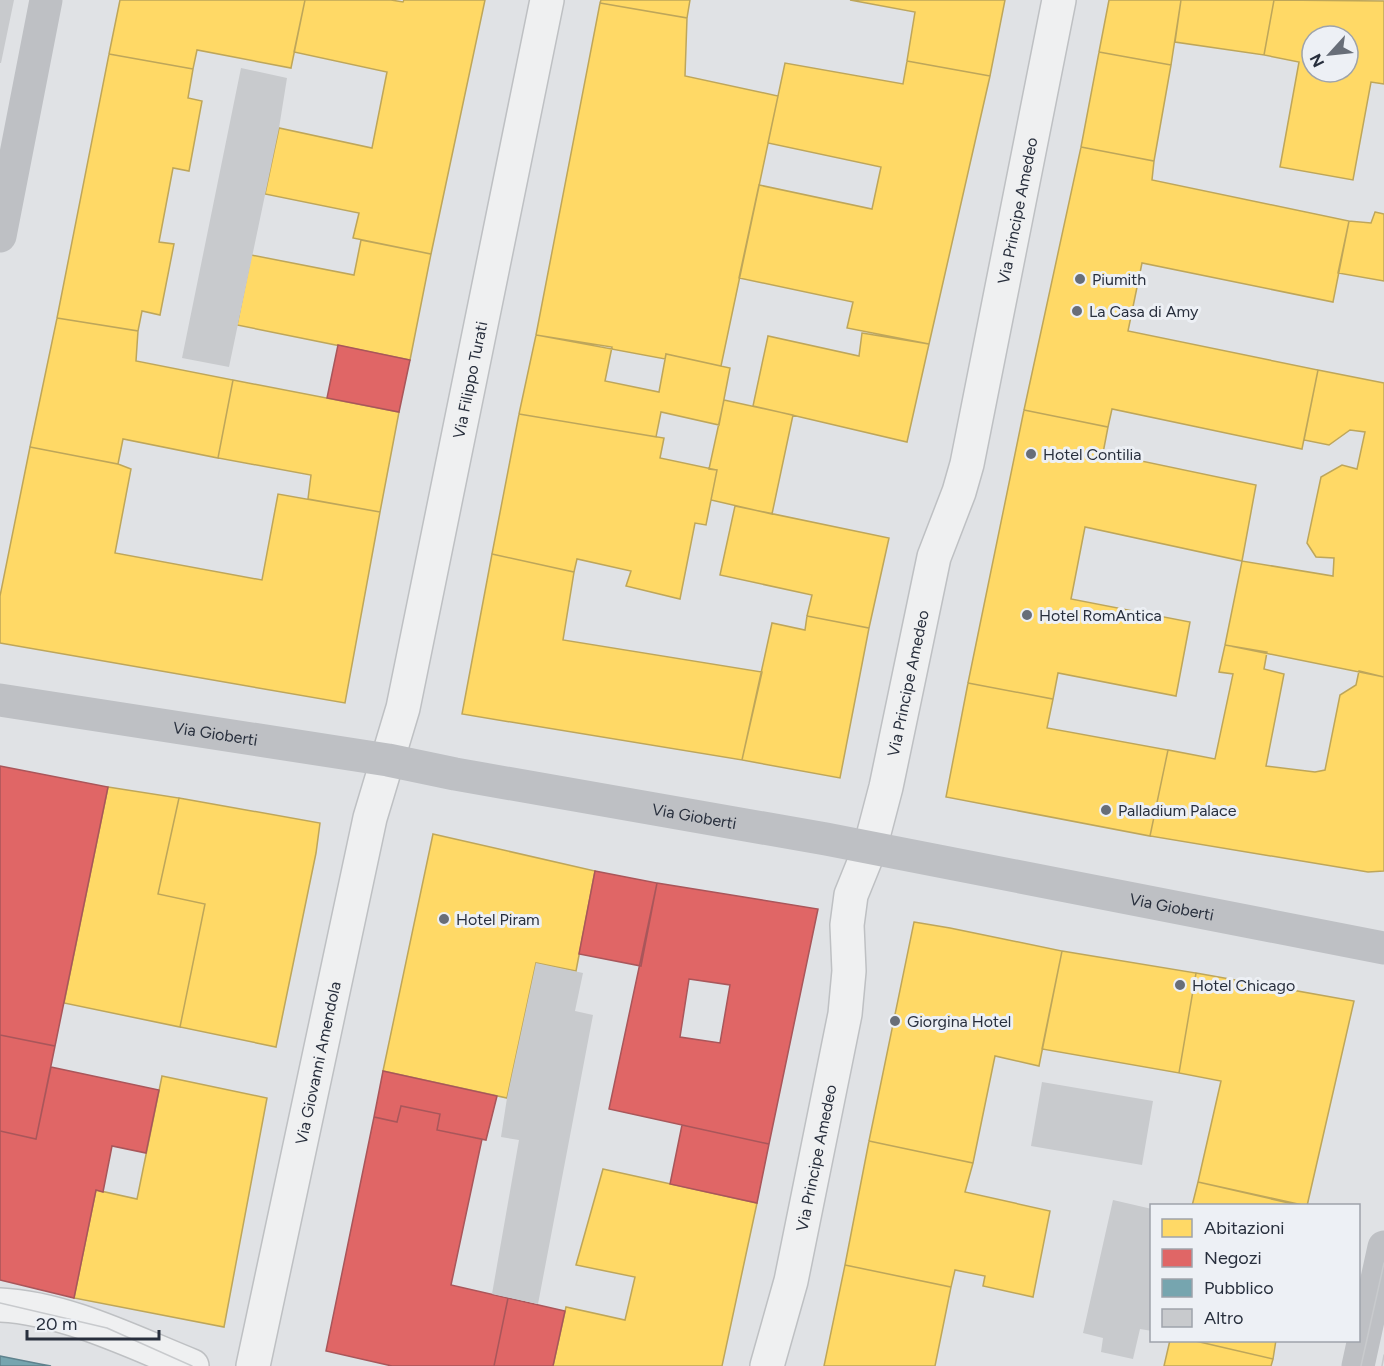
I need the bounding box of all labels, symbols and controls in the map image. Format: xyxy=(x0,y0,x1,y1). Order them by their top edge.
north arrow xyxy=(1300,24,1360,84)
text: N xyxy=(1306,51,1328,70)
street label: Via Principe Amedeo xyxy=(993,136,1041,286)
place label: Piumith xyxy=(1092,270,1146,289)
marker: Piumith xyxy=(1073,272,1087,286)
place label: La Casa di Amy xyxy=(1089,302,1199,321)
marker: La Casa di Amy xyxy=(1070,304,1084,318)
street label: Via Filippo Turati xyxy=(449,320,491,440)
place label: Hotel Contilia xyxy=(1043,445,1141,464)
marker: Hotel Contilia xyxy=(1024,447,1038,461)
place label: Hotel RomAntica xyxy=(1039,606,1162,625)
street label: Via Principe Amedeo xyxy=(883,608,932,758)
marker: Hotel RomAntica xyxy=(1020,608,1034,622)
street label: Via Gioberti xyxy=(172,717,259,749)
street label: Via Gioberti xyxy=(651,799,738,833)
place label: Palladium Palace xyxy=(1118,801,1237,820)
marker: Palladium Palace xyxy=(1099,803,1113,817)
street label: Via Gioberti xyxy=(1128,889,1216,924)
place label: Hotel Piram xyxy=(456,910,540,929)
marker: Hotel Piram xyxy=(437,912,451,926)
place label: Hotel Chicago xyxy=(1192,976,1295,995)
marker: Hotel Chicago xyxy=(1173,978,1187,992)
street label: Via Giovanni Amendola xyxy=(291,980,344,1146)
place label: Giorgina Hotel xyxy=(907,1012,1011,1031)
marker: Giorgina Hotel xyxy=(888,1014,902,1028)
street label: Via Principe Amedeo xyxy=(792,1083,840,1233)
legend xyxy=(1150,1204,1360,1342)
text: Abitazioni xyxy=(1204,1217,1285,1239)
text: Negozi xyxy=(1204,1247,1262,1269)
text: Pubblico xyxy=(1204,1277,1274,1299)
scale bar xyxy=(27,1303,159,1341)
text: Altro xyxy=(1204,1307,1243,1329)
text: 20 m xyxy=(36,1313,77,1335)

